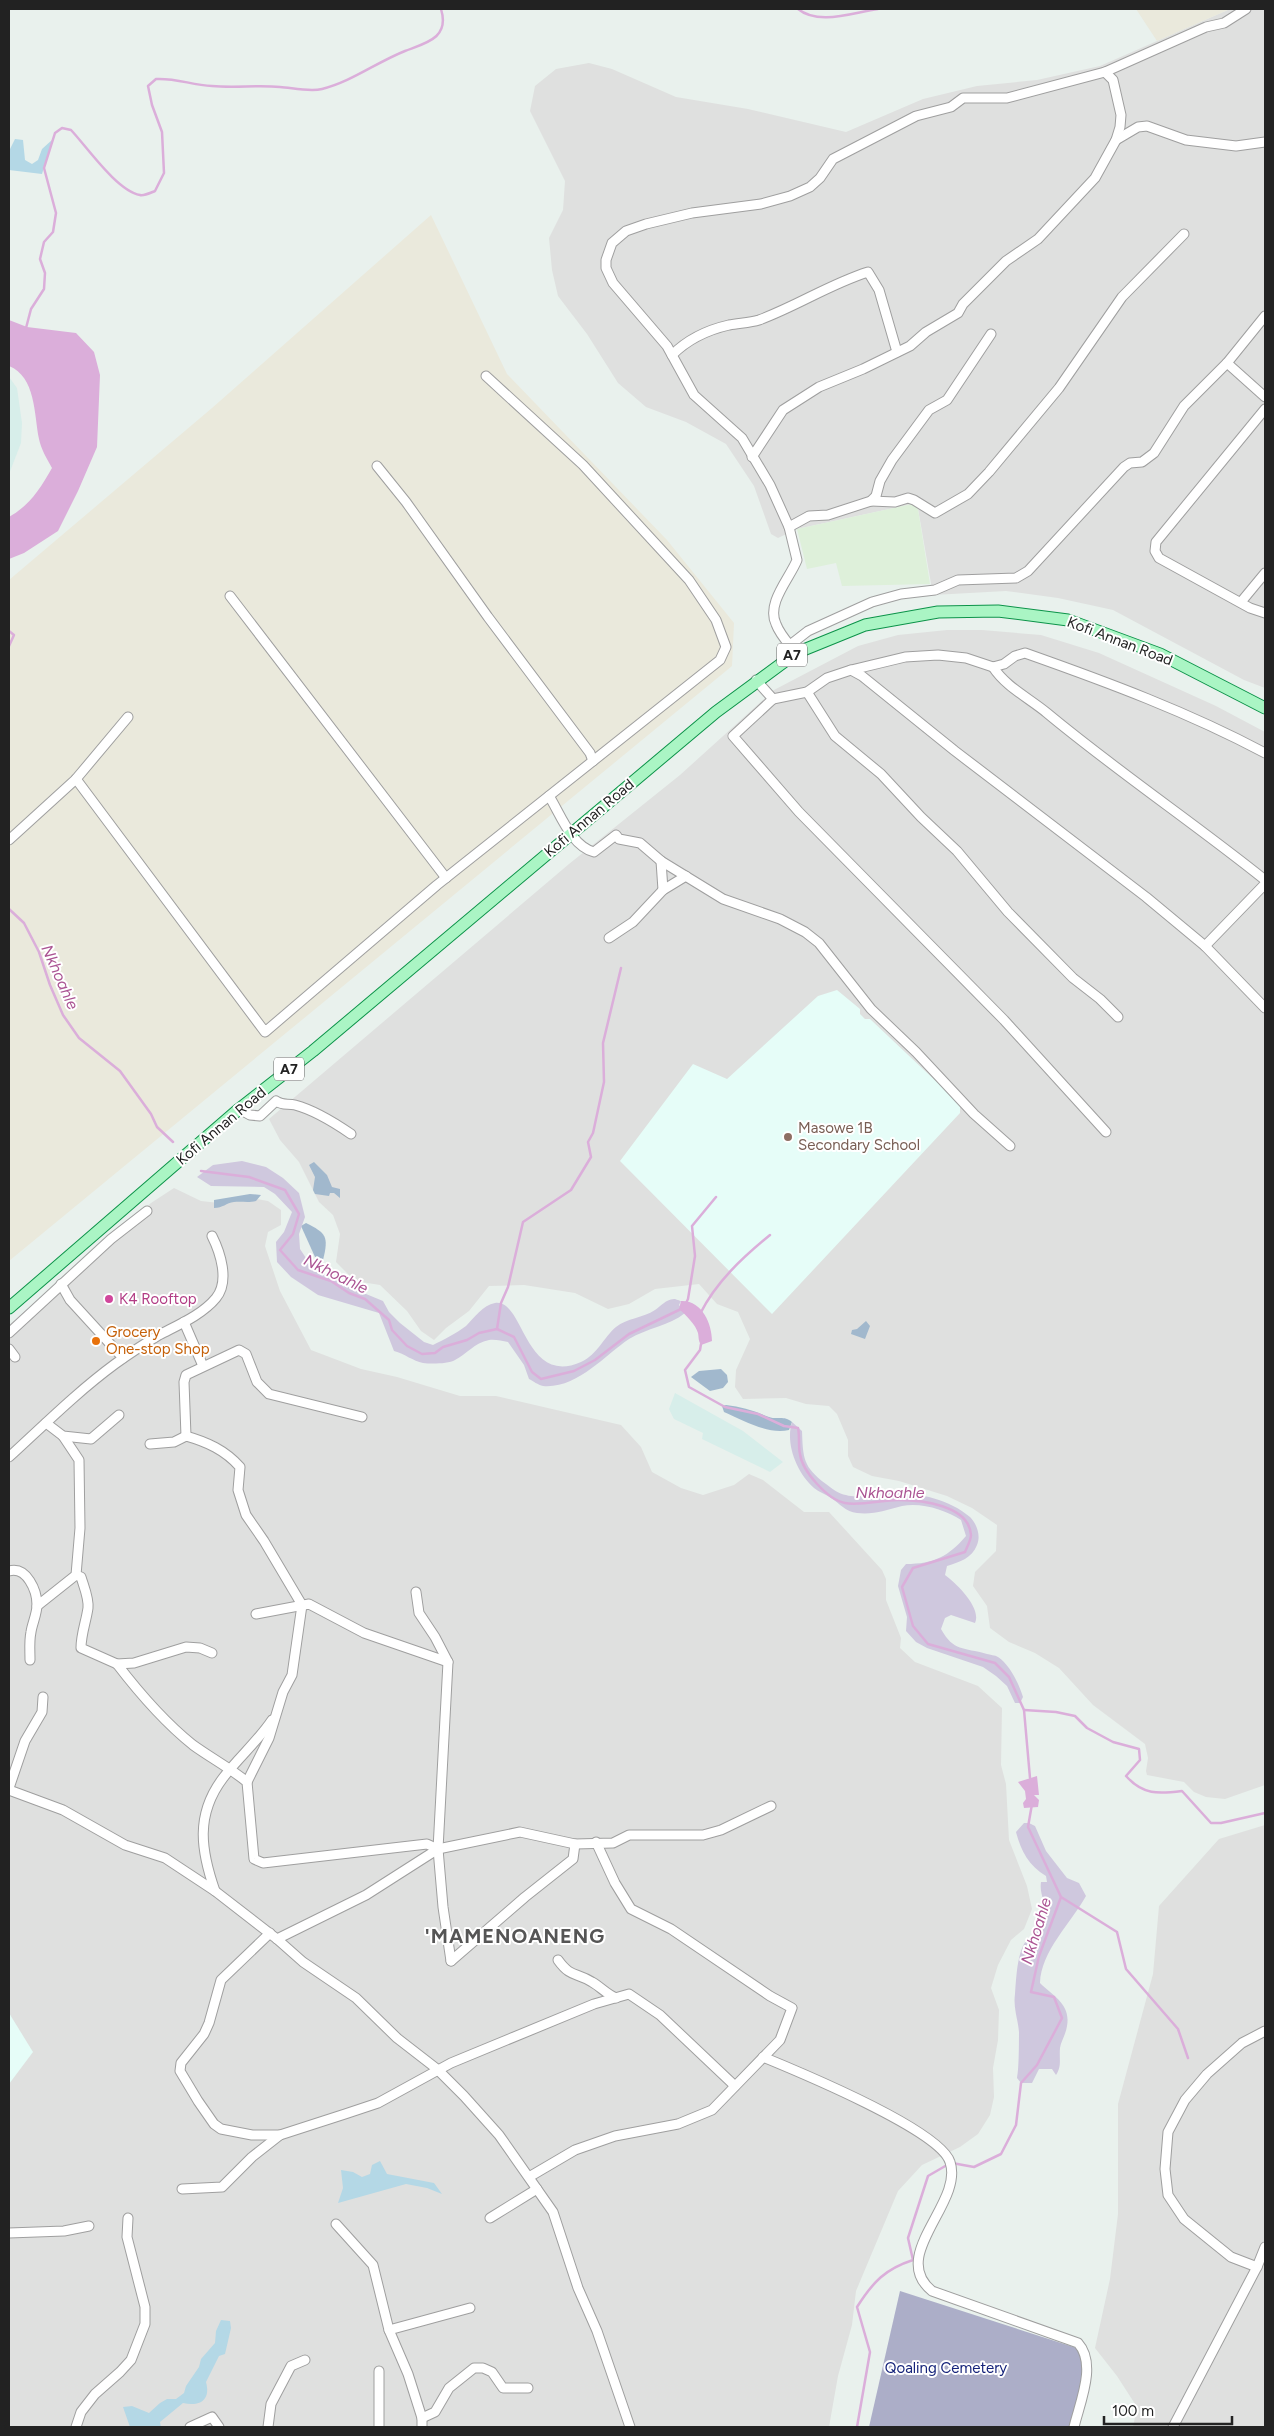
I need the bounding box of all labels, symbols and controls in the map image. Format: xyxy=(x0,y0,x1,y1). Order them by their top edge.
street label: Kofi Annan Road xyxy=(1065,613,1175,669)
road number: A7 xyxy=(777,644,807,666)
street label: Kofi Annan Road xyxy=(540,775,638,861)
water label: Nkhoahle xyxy=(37,942,83,1013)
road number: A7 xyxy=(274,1058,304,1080)
street label: Kofi Annan Road xyxy=(172,1083,270,1169)
place label: Masowe 1B Secondary School xyxy=(798,1119,920,1154)
marker: Masowe 1B Secondary School xyxy=(782,1131,794,1143)
water label: Nkhoahle xyxy=(301,1250,371,1298)
place label: K4 Rooftop xyxy=(119,1290,197,1308)
marker: K4 Rooftop xyxy=(103,1293,115,1305)
place label: Grocery One-stop Shop xyxy=(106,1323,210,1358)
marker: Grocery One-stop Shop xyxy=(90,1335,102,1347)
water label: Nkhoahle xyxy=(856,1483,925,1502)
water label: Nkhoahle xyxy=(1017,1895,1055,1967)
district label: 'MAMENOANENG xyxy=(425,1924,605,1948)
park label: Qoaling Cemetery xyxy=(885,2359,1007,2377)
scale bar xyxy=(1104,2394,1232,2426)
text: 100 m xyxy=(1112,2402,1154,2420)

